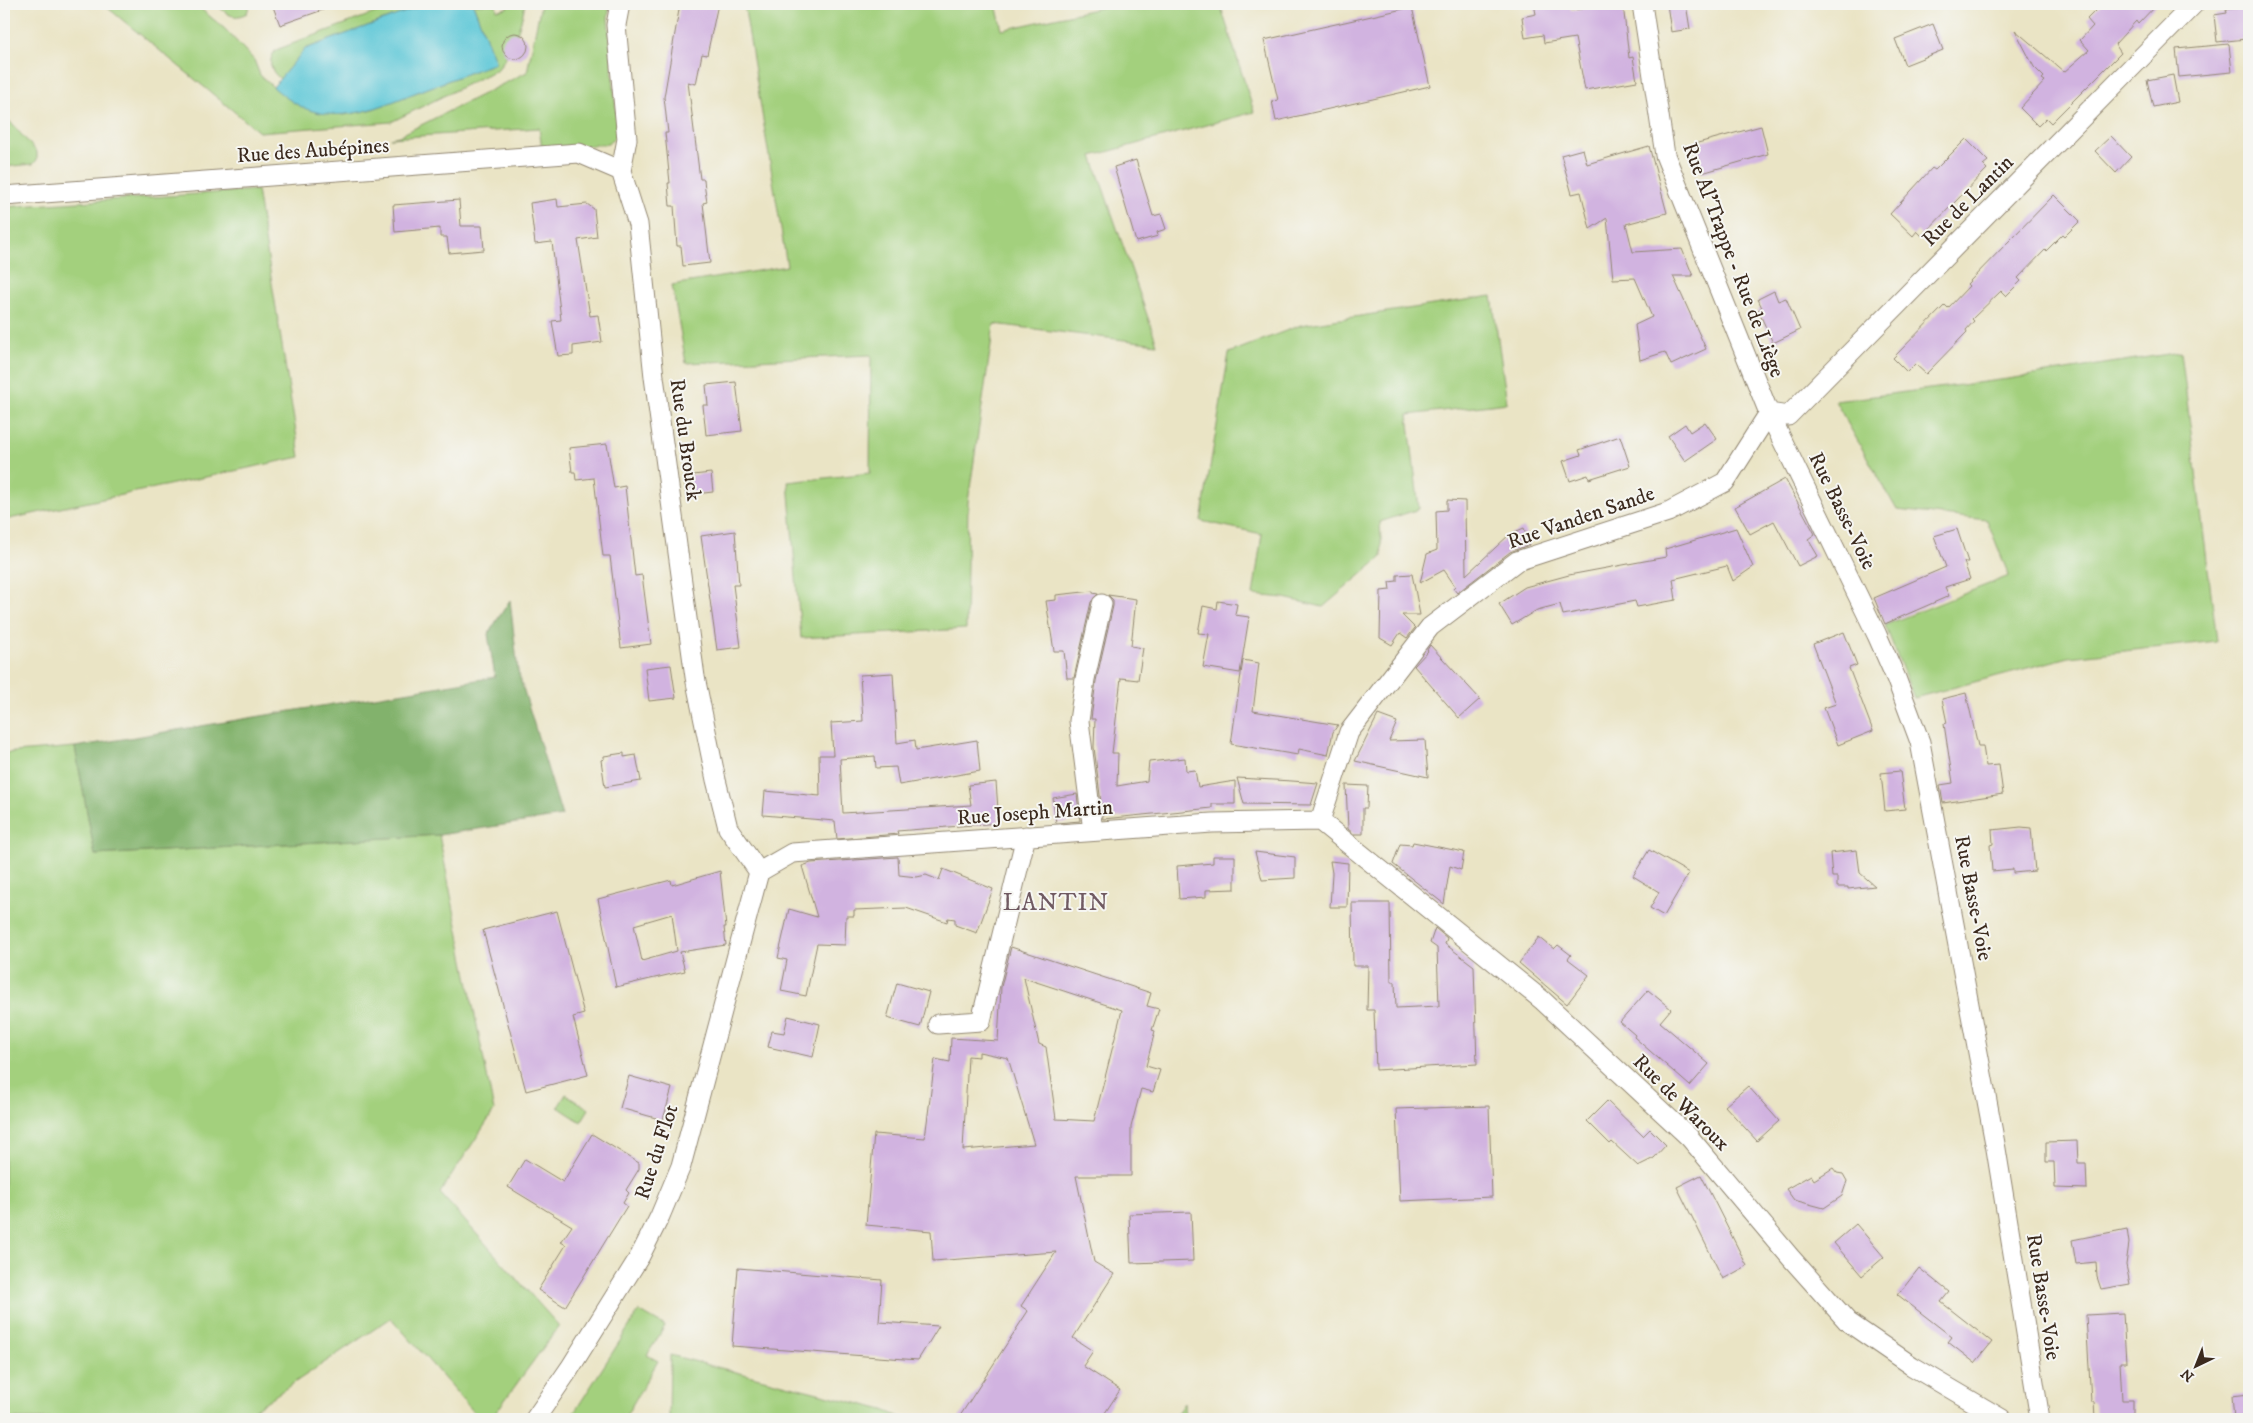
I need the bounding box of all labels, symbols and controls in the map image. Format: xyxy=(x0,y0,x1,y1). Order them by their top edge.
street label: Rue des Aubépines xyxy=(236,133,390,169)
street label: Rue Al'Trappe - Rue de Liège xyxy=(1676,139,1790,381)
street label: Rue de Lantin xyxy=(1917,150,2019,252)
street label: Rue du Brouck xyxy=(664,377,707,503)
street label: Rue Basse-Voie xyxy=(1802,448,1882,574)
street label: Rue Vanden Sande xyxy=(1504,481,1658,555)
street label: Rue Joseph Martin xyxy=(956,795,1114,831)
street label: Rue Basse-Voie xyxy=(1948,833,1998,963)
district label: LANTIN xyxy=(1003,888,1109,918)
street label: Rue de Waroux xyxy=(1627,1049,1735,1157)
street label: Rue du Flot xyxy=(629,1101,685,1203)
street label: Rue Basse-Voie xyxy=(2020,1232,2066,1362)
north arrow xyxy=(2170,1340,2220,1390)
text: N xyxy=(2177,1364,2198,1385)

